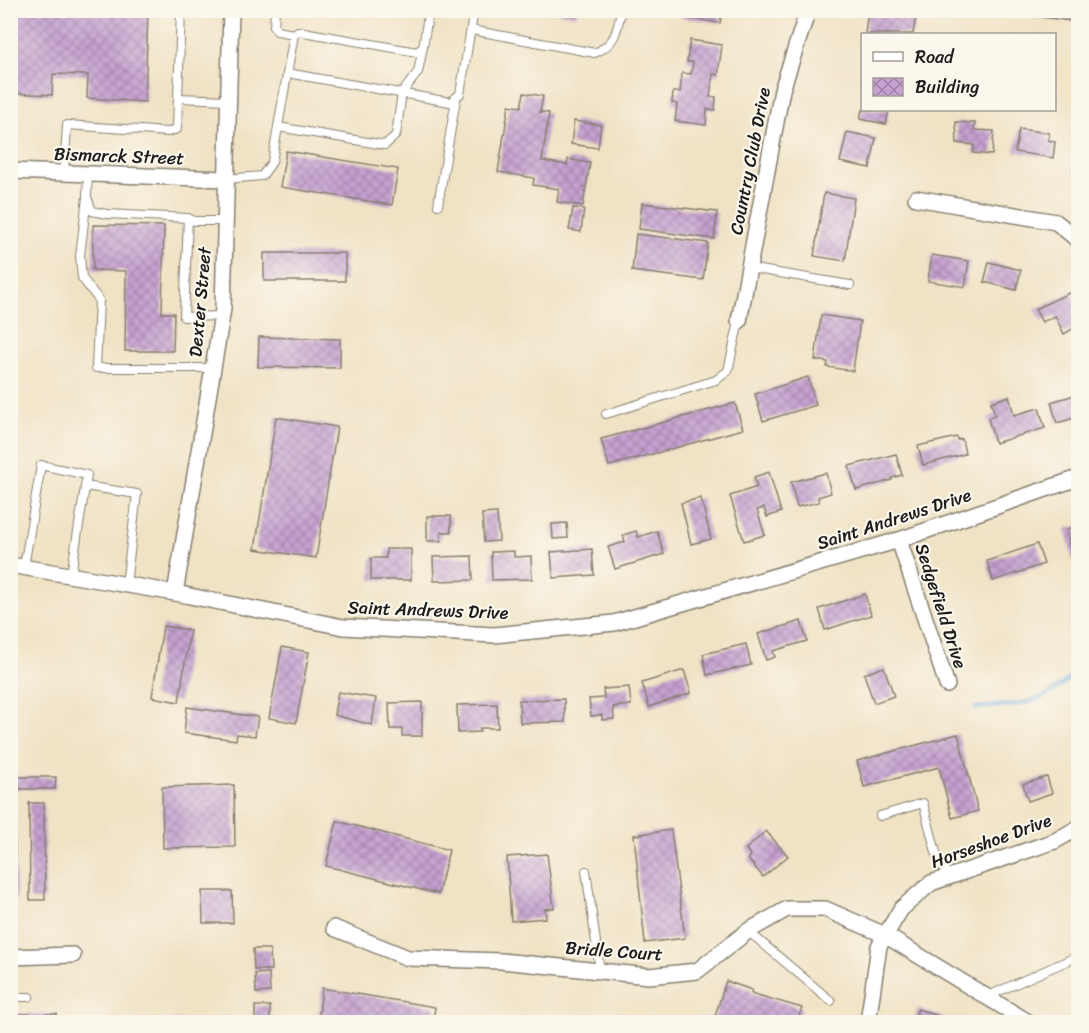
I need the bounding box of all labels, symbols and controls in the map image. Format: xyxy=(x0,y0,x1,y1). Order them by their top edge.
legend xyxy=(861,33,1056,111)
text: Road xyxy=(915,41,955,73)
text: Building xyxy=(915,71,979,103)
street label: Country Club Drive xyxy=(720,84,780,237)
street label: Bismarck Street xyxy=(53,138,185,174)
street label: Dexter Street xyxy=(179,245,221,358)
street label: Saint Andrews Drive xyxy=(813,479,976,559)
street label: Sedgefield Drive xyxy=(906,539,976,673)
street label: Saint Andrews Drive xyxy=(347,591,509,629)
street label: Horseshoe Drive xyxy=(926,804,1056,878)
street label: Bridle Court xyxy=(564,932,664,970)

